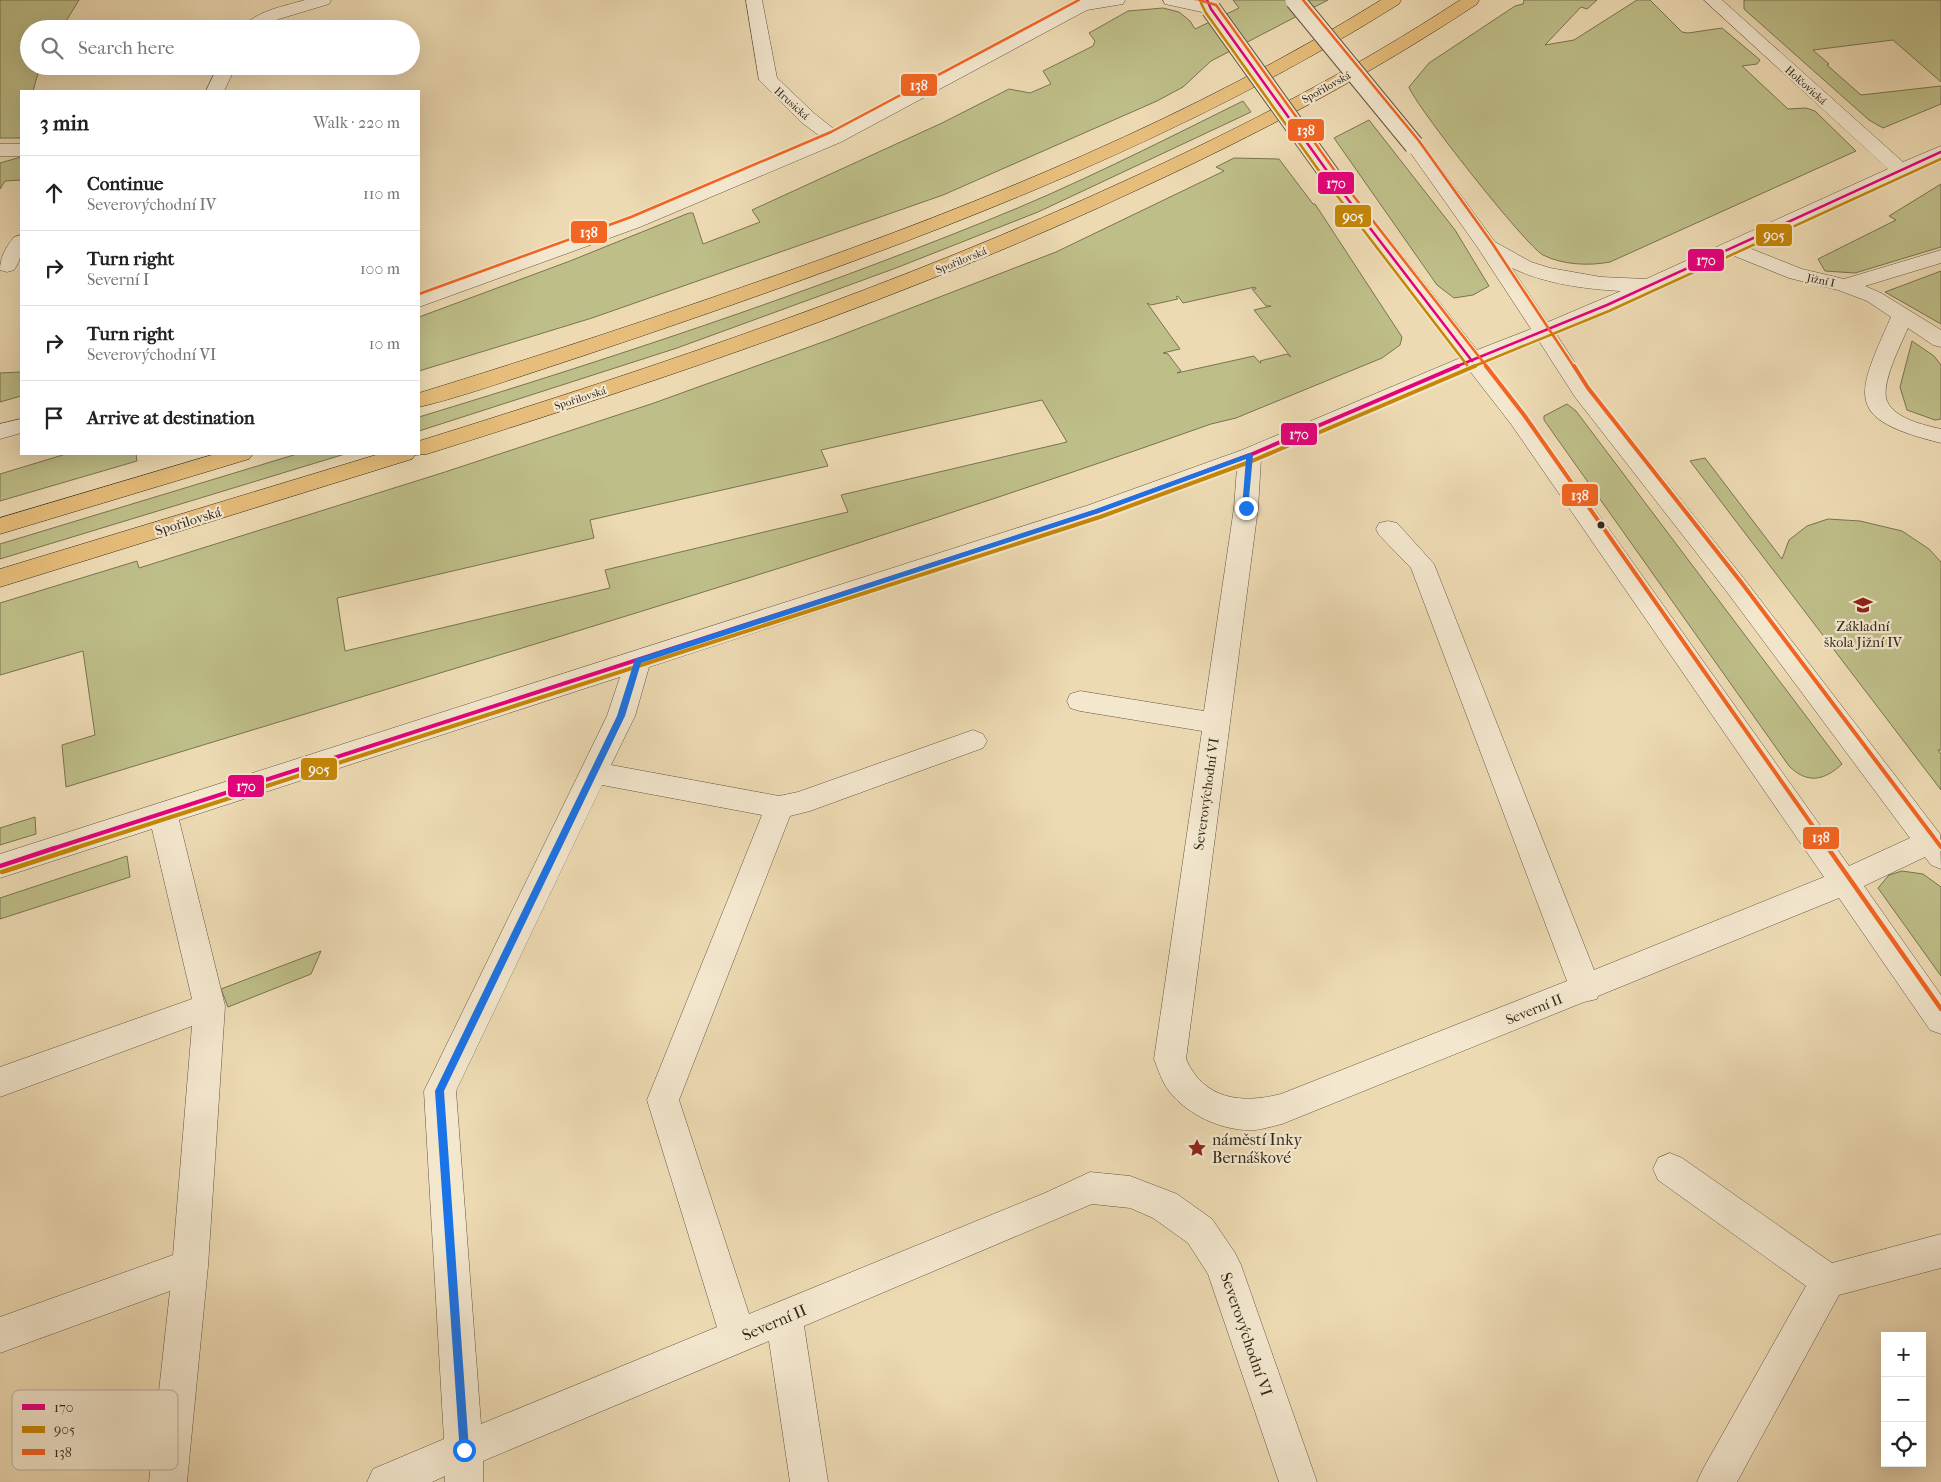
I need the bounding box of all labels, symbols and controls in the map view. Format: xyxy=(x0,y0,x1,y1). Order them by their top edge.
search box xyxy=(20,20,420,75)
icon: search xyxy=(38,34,66,62)
text: Search here xyxy=(78,37,174,59)
street label: Holčovická xyxy=(1782,63,1830,108)
street label: Spořilovská xyxy=(1300,68,1354,106)
line badge: 138 xyxy=(900,73,938,97)
text: 138 xyxy=(910,77,928,94)
street label: Hrusická xyxy=(772,84,812,123)
text: 3 min xyxy=(40,111,89,135)
text: Walk · 220 m xyxy=(313,113,400,132)
line badge: 138 xyxy=(1287,118,1325,142)
text: 138 xyxy=(1297,122,1315,139)
line badge: 170 xyxy=(1317,171,1355,195)
text: Continue xyxy=(87,173,163,195)
text: 170 xyxy=(1326,175,1346,192)
icon: ahead xyxy=(40,179,68,207)
text: 110 m xyxy=(363,184,400,203)
text: Severovýchodní IV xyxy=(87,195,216,214)
line badge: 905 xyxy=(1334,204,1372,228)
text: 905 xyxy=(1341,208,1364,225)
line badge: 138 xyxy=(570,220,608,244)
line badge: 905 xyxy=(1755,223,1793,247)
text: 138 xyxy=(580,224,598,241)
text: 905 xyxy=(1762,227,1785,244)
street label: Spořilovská xyxy=(934,244,989,277)
text: Turn right xyxy=(87,248,174,270)
line badge: 170 xyxy=(1687,248,1725,272)
text: 170 xyxy=(1696,252,1716,269)
icon: right xyxy=(40,254,68,282)
text: 100 m xyxy=(360,259,400,278)
text: Severní I xyxy=(87,270,149,289)
street label: Jižní I xyxy=(1805,271,1837,290)
text: Turn right xyxy=(87,323,174,345)
icon: right xyxy=(40,329,68,357)
text: 10 m xyxy=(369,334,400,353)
text: Severovýchodní VI xyxy=(87,345,216,364)
street label: Spořilovská xyxy=(553,384,609,413)
icon: arrive xyxy=(40,404,68,432)
text: Arrive at destination xyxy=(87,407,255,429)
line badge: 170 xyxy=(1280,422,1318,446)
text: 170 xyxy=(1289,426,1309,443)
line badge: 138 xyxy=(1561,483,1599,507)
text: 138 xyxy=(1571,487,1589,504)
route end xyxy=(1235,497,1258,520)
street label: Spořilovská xyxy=(153,503,224,540)
unlabelled marker xyxy=(1596,520,1606,530)
school or university icon: Základní škola Jižní IV xyxy=(1852,594,1874,616)
place label: Základní škola Jižní IV xyxy=(1824,618,1903,651)
street label: Severovýchodní VI xyxy=(1190,736,1223,851)
line badge: 905 xyxy=(300,757,338,781)
text: 905 xyxy=(307,761,330,778)
line badge: 170 xyxy=(227,774,265,798)
text: 170 xyxy=(236,778,256,795)
line badge: 138 xyxy=(1802,826,1840,850)
text: 138 xyxy=(1812,829,1830,846)
street label: Severní II xyxy=(1503,990,1566,1029)
place label: náměstí Inky Bernáškové xyxy=(1212,1130,1302,1167)
place icon: náměstí Inky Bernáškové xyxy=(1186,1137,1208,1159)
street label: Severovýchodní VI xyxy=(1216,1270,1277,1398)
street label: Severní II xyxy=(739,1300,809,1345)
map controls xyxy=(1881,1332,1926,1467)
button: + xyxy=(1881,1332,1926,1377)
button: − xyxy=(1881,1377,1926,1422)
legend xyxy=(12,1390,178,1470)
text: 170 xyxy=(54,1399,73,1416)
text: 905 xyxy=(54,1421,75,1438)
button: locate xyxy=(1881,1422,1926,1467)
route start xyxy=(453,1439,476,1462)
text: 138 xyxy=(54,1444,72,1461)

